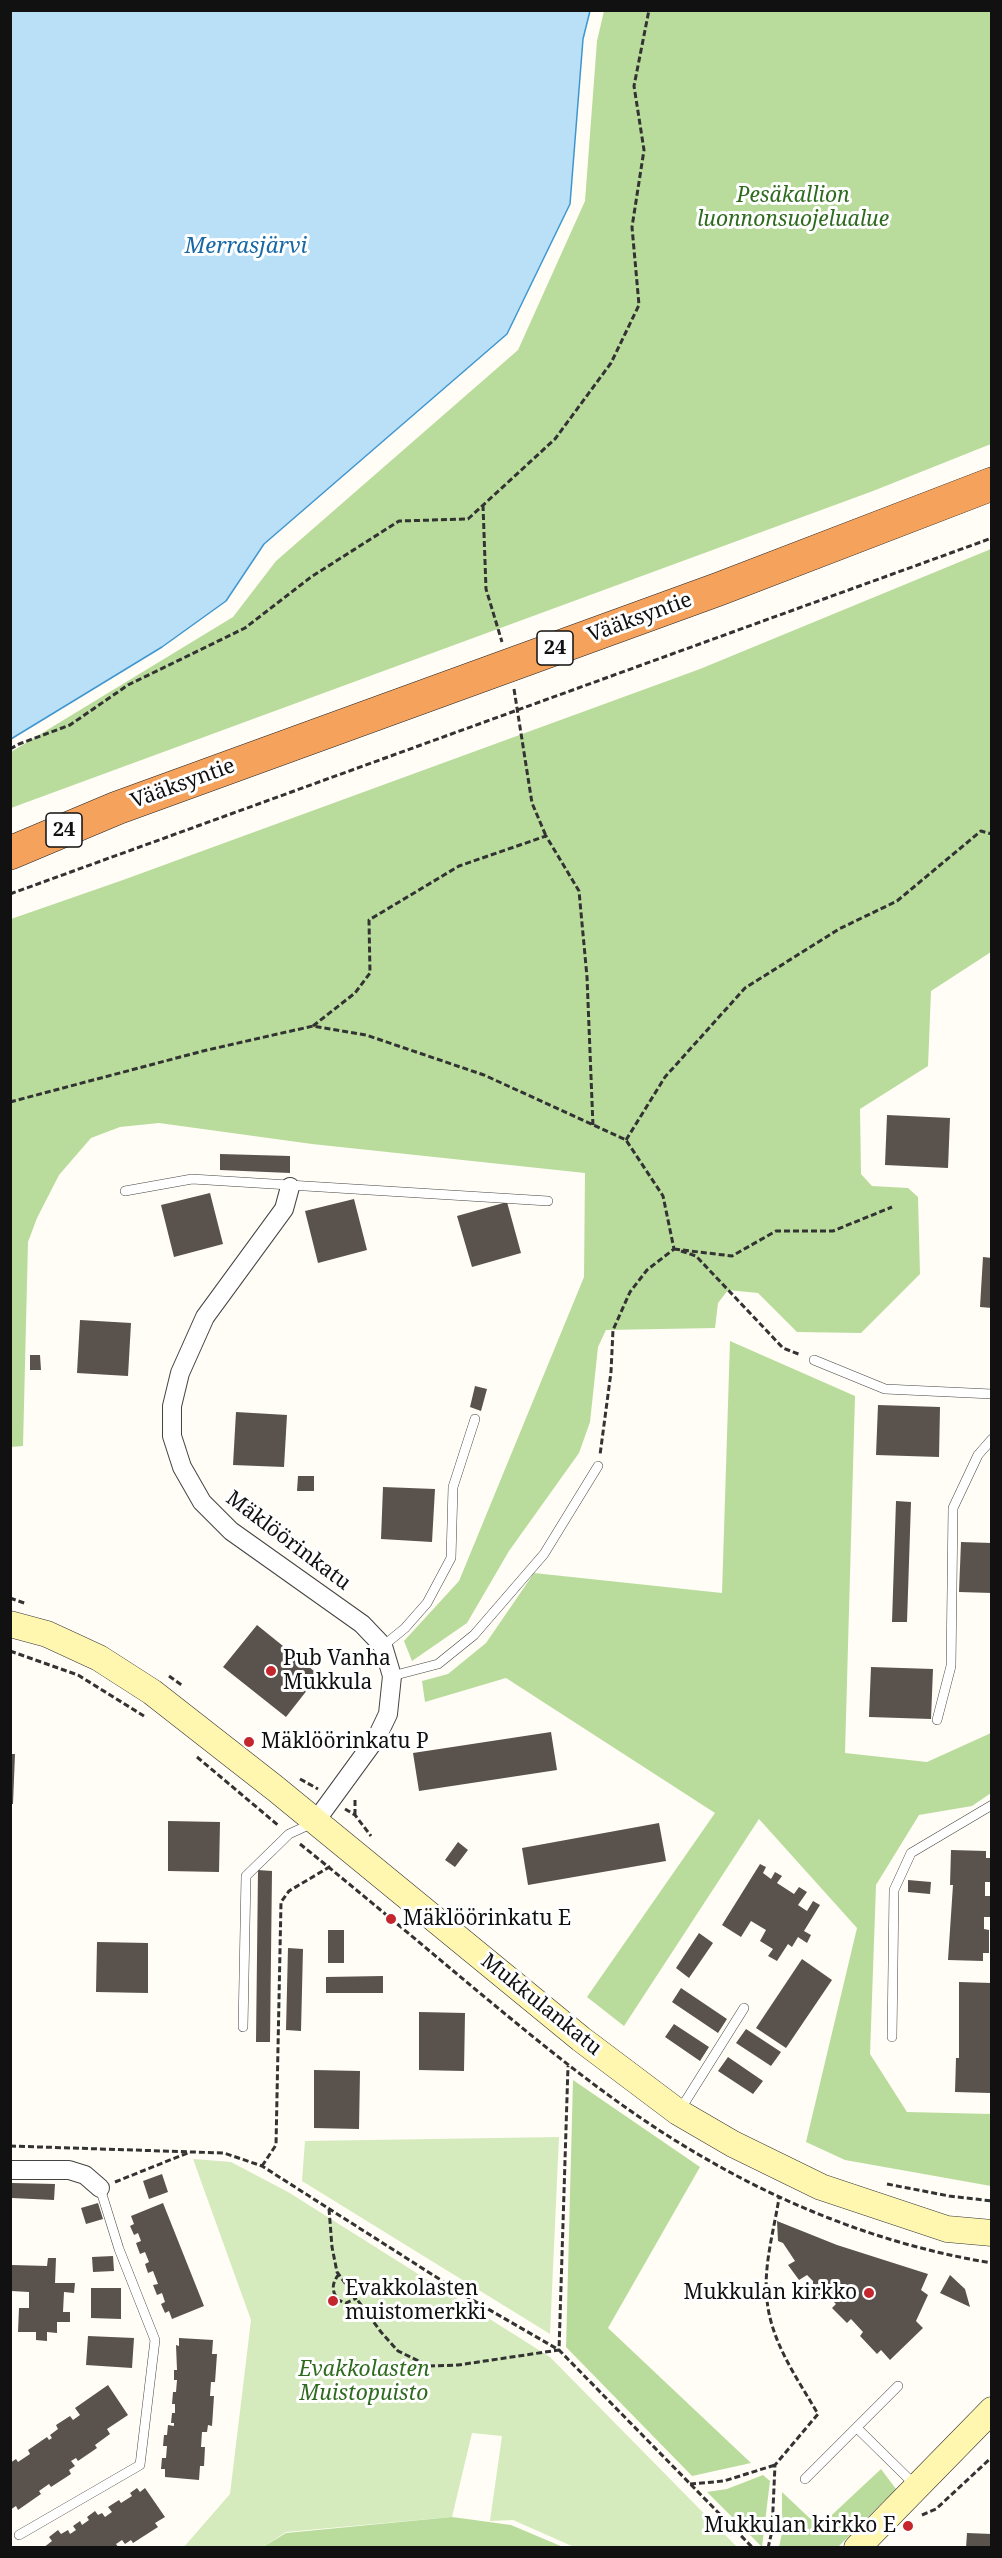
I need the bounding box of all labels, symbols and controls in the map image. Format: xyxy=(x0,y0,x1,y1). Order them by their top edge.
park label: Pesäkallion luonnonsuojelualue xyxy=(697,183,889,233)
water label: Merrasjärvi xyxy=(185,234,307,260)
street label: Vääksyntie xyxy=(584,588,696,648)
road number: 24 xyxy=(537,631,573,665)
street label: Vääksyntie xyxy=(127,754,239,814)
road number: 24 xyxy=(46,813,82,847)
street label: Mäklöörinkatu xyxy=(221,1486,355,1596)
place label: Pub Vanha Mukkula xyxy=(283,1646,391,1696)
marker: Pub Vanha Mukkula xyxy=(264,1664,278,1678)
place label: Mäklöörinkatu P xyxy=(261,1729,429,1755)
marker: Mäklöörinkatu P xyxy=(242,1735,256,1749)
place label: Mäklöörinkatu E xyxy=(403,1906,571,1932)
marker: Mäklöörinkatu E xyxy=(384,1912,398,1926)
street label: Mukkulankatu xyxy=(476,1949,606,2061)
place label: Evakkolasten muistomerkki xyxy=(345,2276,486,2326)
place label: Mukkulan kirkko xyxy=(684,2280,857,2306)
marker: Mukkulan kirkko xyxy=(862,2286,876,2300)
marker: Evakkolasten muistomerkki xyxy=(326,2294,340,2308)
park label: Evakkolasten Muistopuisto xyxy=(298,2357,430,2407)
place label: Mukkulan kirkko E xyxy=(704,2513,896,2539)
marker: Mukkulan kirkko E xyxy=(901,2519,915,2533)

